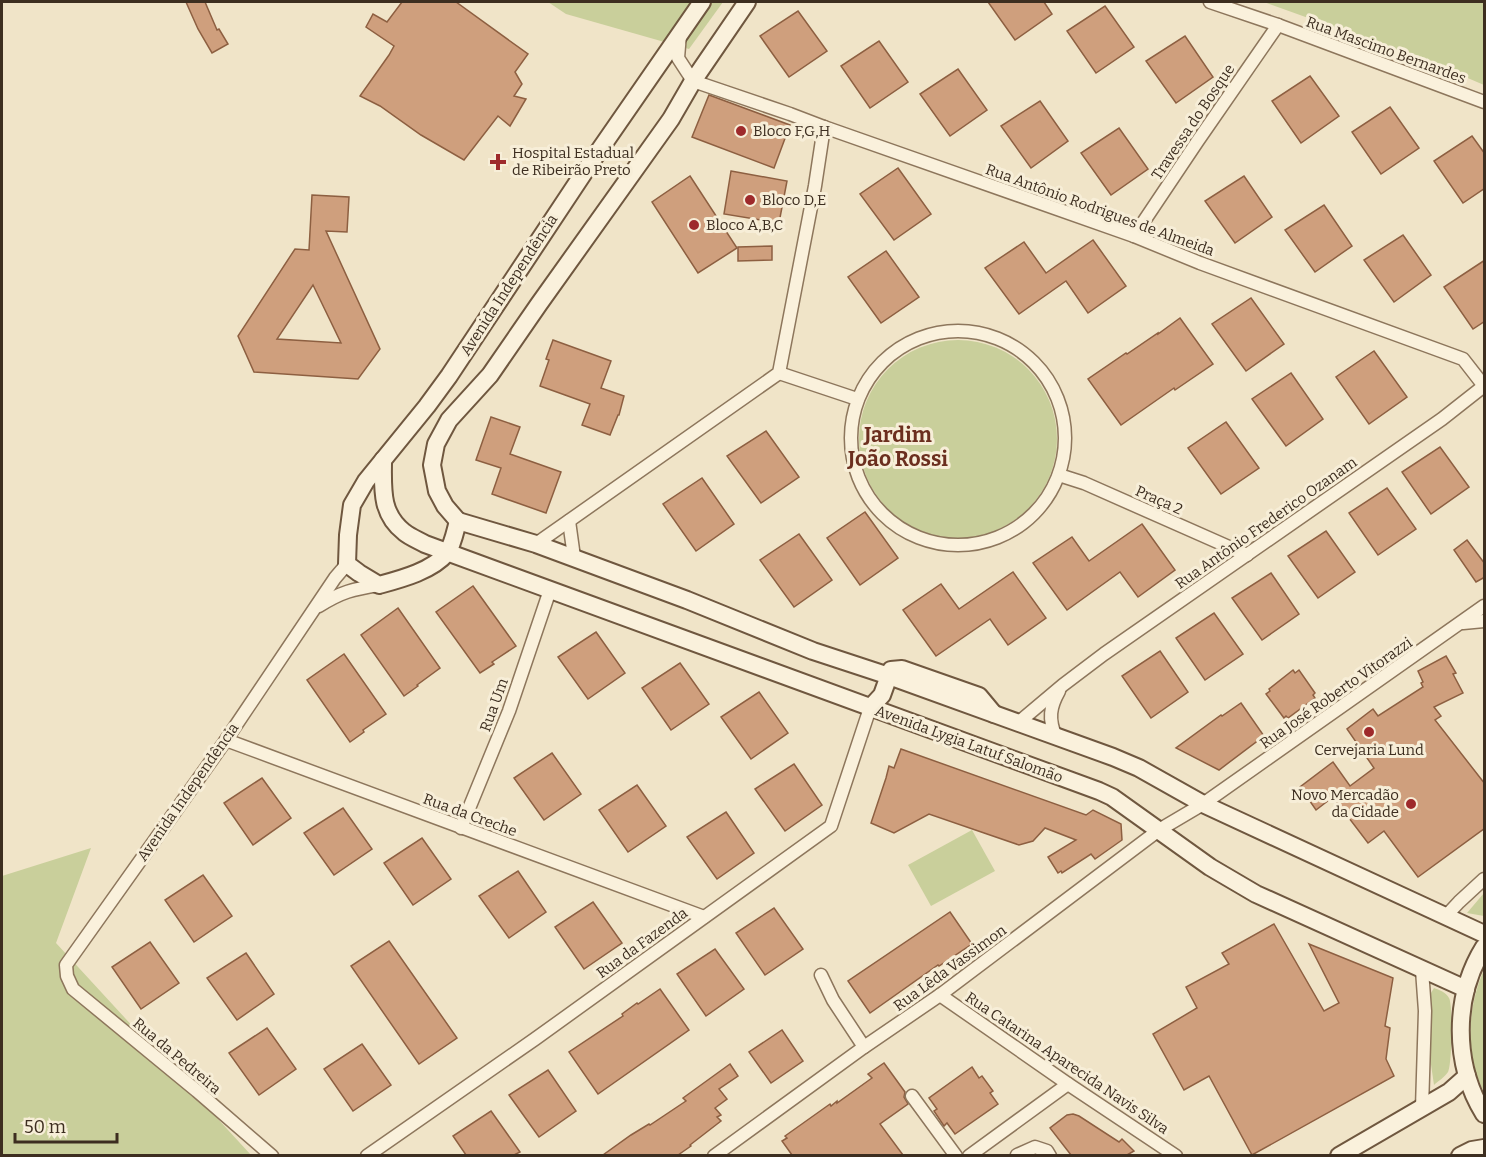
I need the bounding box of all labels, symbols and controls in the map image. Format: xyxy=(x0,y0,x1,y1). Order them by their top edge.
street label: Rua Mascimo Bernardes xyxy=(1304,13,1468,87)
street label: Travessa do Bosque xyxy=(1148,61,1238,183)
place label: Bloco F,G,H xyxy=(753,122,831,140)
marker: Bloco F,G,H xyxy=(734,124,748,138)
place label: Hospital Estadual de Ribeirão Preto xyxy=(512,144,634,179)
marker: Hospital Estadual de Ribeirão Preto xyxy=(489,153,507,171)
street label: Rua Antônio Rodrigues de Almeida xyxy=(983,160,1217,260)
place label: Bloco D,E xyxy=(762,191,826,209)
marker: Bloco D,E xyxy=(743,193,757,207)
street label: Avenida Independência xyxy=(457,211,561,359)
place label: Bloco A,B,C xyxy=(706,216,783,234)
marker: Bloco A,B,C xyxy=(687,218,701,232)
district label: Jardim João Rossi xyxy=(847,422,948,472)
street label: Rua Antônio Frederico Ozanam xyxy=(1172,453,1361,593)
street label: Praça 2 xyxy=(1133,482,1185,518)
street label: Rua José Roberto Vitorazzi xyxy=(1256,633,1416,753)
street label: Rua Um xyxy=(476,675,512,734)
street label: Avenida Lygia Latuf Salomão xyxy=(873,702,1065,786)
street label: Avenida Independência xyxy=(133,719,243,865)
marker: Cervejaria Lund xyxy=(1362,725,1376,739)
place label: Cervejaria Lund xyxy=(1314,741,1424,759)
place label: Novo Mercadão da Cidade xyxy=(1291,786,1399,821)
street label: Rua da Creche xyxy=(421,790,519,840)
marker: Novo Mercadão da Cidade xyxy=(1404,797,1418,811)
street label: Rua da Fazenda xyxy=(593,904,691,982)
street label: Rua Lêda Vassimon xyxy=(890,921,1010,1015)
street label: Rua Catarina Aparecida Navis Silva xyxy=(962,988,1172,1138)
street label: Rua da Pedreira xyxy=(129,1014,225,1098)
scale bar xyxy=(15,1106,117,1144)
text: 50 m xyxy=(24,1116,66,1138)

